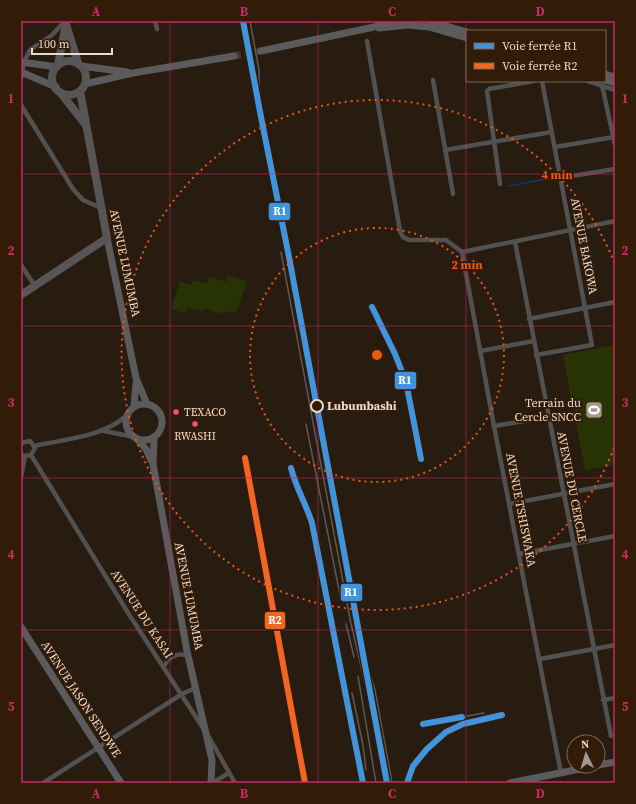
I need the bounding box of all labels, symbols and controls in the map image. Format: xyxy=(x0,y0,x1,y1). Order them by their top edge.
text: A xyxy=(92,3,101,20)
text: B xyxy=(240,3,249,20)
text: C xyxy=(388,3,396,20)
text: D xyxy=(535,3,545,20)
scale bar xyxy=(32,30,112,56)
legend xyxy=(466,30,606,82)
text: 100 m xyxy=(38,36,70,52)
text: Voie ferrée R1 xyxy=(502,38,577,54)
text: Voie ferrée R2 xyxy=(502,58,577,74)
text: 1 xyxy=(7,90,15,107)
text: 1 xyxy=(621,90,629,107)
text: 4 min xyxy=(541,167,573,183)
street label: AVENUE BAKOWA xyxy=(567,196,601,296)
line badge: R1 xyxy=(268,202,291,221)
text: R1 xyxy=(273,204,287,219)
street label: AVENUE LUMUMBA xyxy=(106,208,144,318)
text: 2 xyxy=(7,242,15,259)
text: 2 xyxy=(621,242,629,259)
text: 2 min xyxy=(451,257,483,273)
centre of rings xyxy=(370,348,384,362)
line badge: R1 xyxy=(394,371,417,390)
text: R1 xyxy=(398,373,412,388)
text: 3 xyxy=(7,394,15,411)
text: 3 xyxy=(621,394,629,411)
place label: Terrain du Cercle SNCC xyxy=(514,395,581,425)
place label: Lubumbashi xyxy=(327,398,397,414)
marker: Lubumbashi xyxy=(310,399,324,413)
sports icon: Terrain du Cercle SNCC xyxy=(584,400,604,420)
place label: TEXACO xyxy=(184,405,226,420)
marker: TEXACO xyxy=(171,407,181,417)
marker: RWASHI xyxy=(190,419,200,429)
place label: RWASHI xyxy=(174,429,216,444)
street label: AVENUE DU CERCLE xyxy=(553,430,591,544)
street label: AVENUE TSHISWAKA xyxy=(502,452,540,568)
street label: AVENUE LUMUMBA xyxy=(171,541,207,651)
text: 4 xyxy=(7,546,15,563)
text: 4 xyxy=(621,546,629,563)
street label: AVENUE DU KASAI xyxy=(107,566,177,662)
line badge: R1 xyxy=(340,583,363,602)
text: R1 xyxy=(344,585,358,600)
line badge: R2 xyxy=(264,611,286,630)
text: R2 xyxy=(268,613,282,628)
street label: AVENUE JASON SENDWE xyxy=(37,638,125,760)
text: 5 xyxy=(7,698,15,715)
text: 5 xyxy=(621,698,629,715)
north arrow xyxy=(566,734,606,774)
text: N xyxy=(581,737,590,752)
text: A xyxy=(92,785,101,802)
text: B xyxy=(240,785,249,802)
text: C xyxy=(388,785,396,802)
text: D xyxy=(535,785,545,802)

